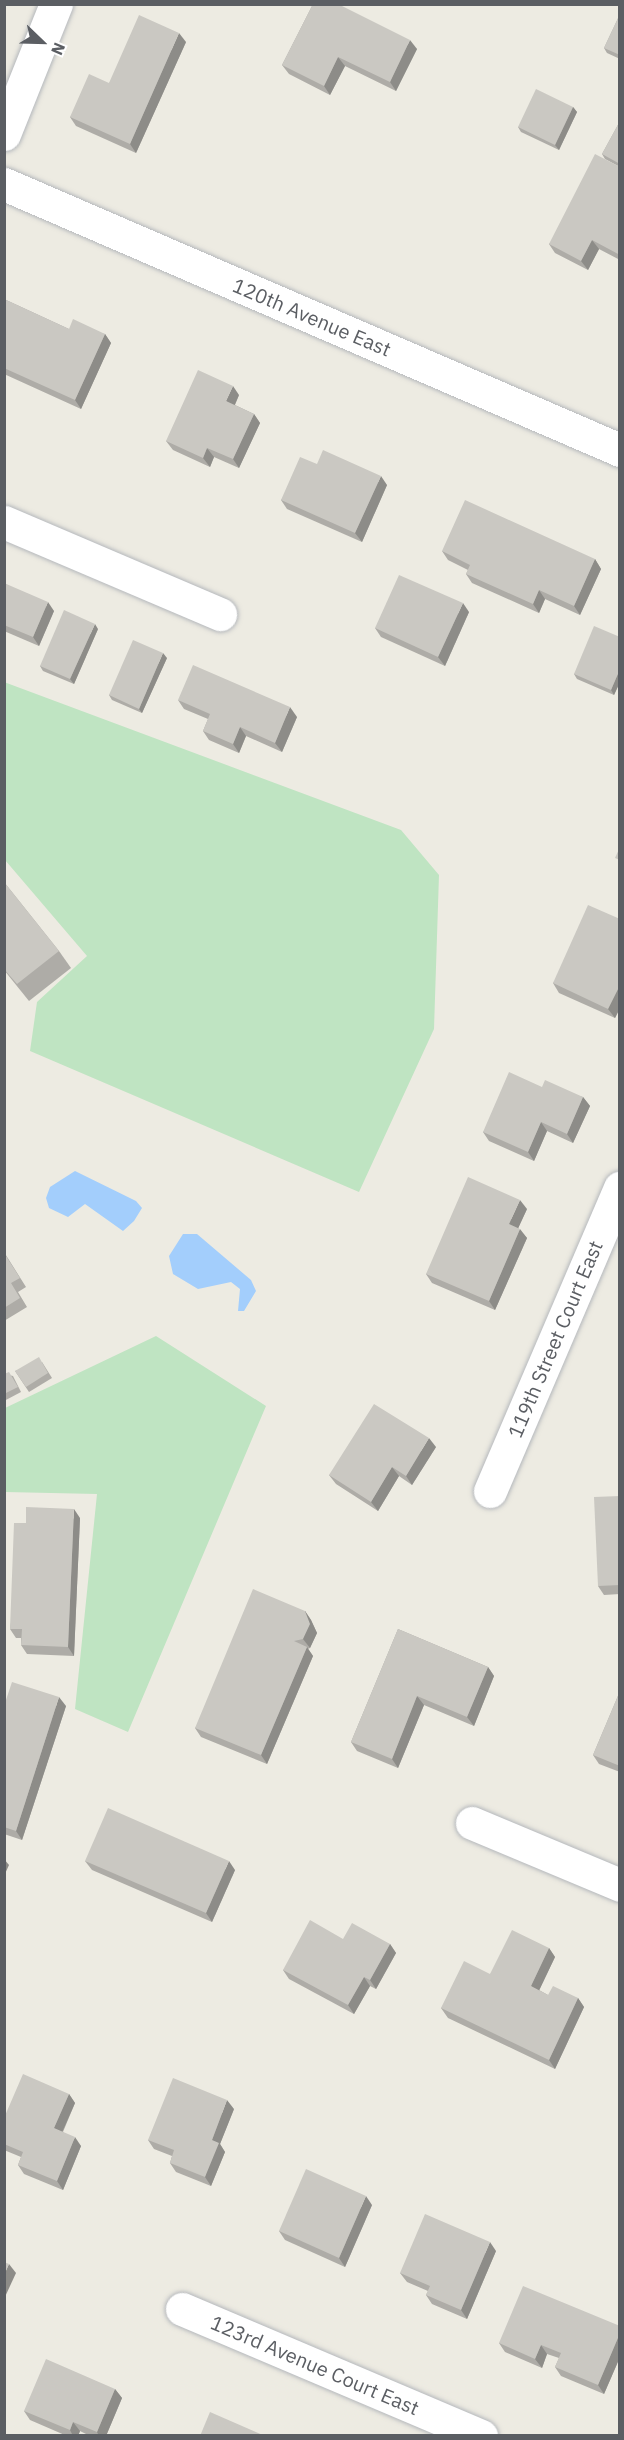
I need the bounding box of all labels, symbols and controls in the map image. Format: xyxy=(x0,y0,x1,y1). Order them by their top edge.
north arrow xyxy=(12,12,72,72)
text: N xyxy=(47,40,70,58)
street label: 120th Avenue East xyxy=(229,273,395,361)
street label: 119th Street Court East xyxy=(503,1237,607,1441)
street label: 123rd Avenue Court East xyxy=(207,2310,423,2420)

